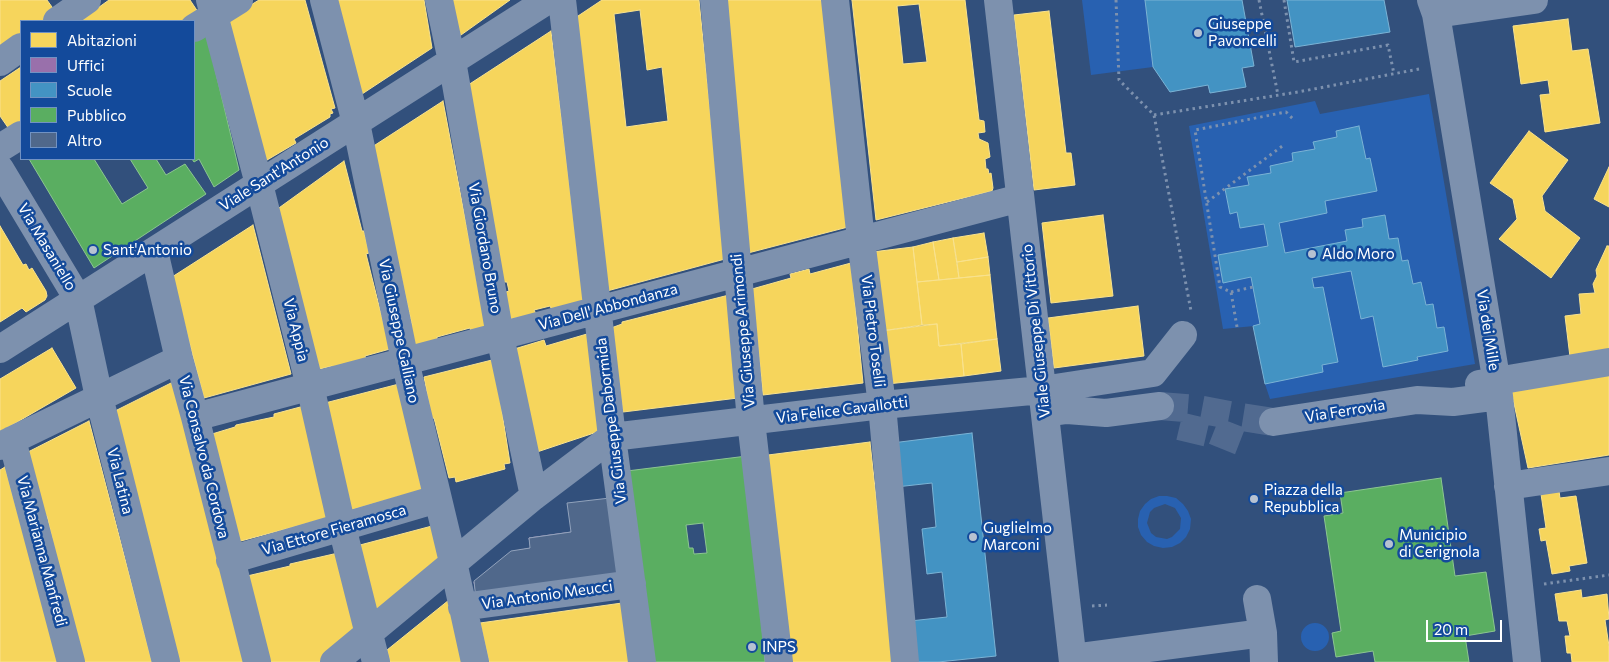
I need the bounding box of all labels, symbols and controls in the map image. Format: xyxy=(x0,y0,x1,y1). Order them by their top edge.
place label: Giuseppe Pavoncelli xyxy=(1208,15,1277,50)
legend xyxy=(20,20,195,160)
marker: Giuseppe Pavoncelli xyxy=(1192,27,1204,39)
text: Abitazioni xyxy=(67,31,137,49)
text: Uffici xyxy=(67,56,105,74)
text: Scuole xyxy=(67,81,112,99)
text: Pubblico xyxy=(67,106,127,124)
text: Altro xyxy=(67,131,102,149)
street label: Viale Sant'Antonio xyxy=(216,133,332,215)
street label: Via Giordano Bruno xyxy=(465,181,505,315)
street label: Via Masaniello xyxy=(14,200,80,294)
place label: Sant'Antonio xyxy=(103,241,192,259)
street label: Viale Giuseppe Di Vittorio xyxy=(1018,243,1054,419)
marker: Sant'Antonio xyxy=(87,244,99,256)
place label: Aldo Moro xyxy=(1322,245,1395,263)
marker: Aldo Moro xyxy=(1306,248,1318,260)
street label: Via Giuseppe Arimondi xyxy=(727,253,759,409)
street label: Via Giuseppe Galliano xyxy=(375,257,423,405)
street label: Via Pietro Toselli xyxy=(857,274,889,388)
street label: Via Dell' Abbondanza xyxy=(536,280,680,334)
street label: Via dei Mille xyxy=(1473,288,1503,372)
street label: Via Appia xyxy=(279,296,313,364)
street label: Via Giuseppe Dabormida xyxy=(592,337,630,505)
street label: Via Consalvo da Cordova xyxy=(175,374,233,540)
street label: Via Felice Cavallotti xyxy=(775,393,909,427)
street label: Via Ferrovia xyxy=(1304,396,1386,426)
street label: Via Latina xyxy=(103,446,137,516)
street label: Via Marianna Manfredi xyxy=(13,474,71,628)
place label: Piazza della Repubblica xyxy=(1264,481,1343,516)
marker: Piazza della Repubblica xyxy=(1248,493,1260,505)
street label: Via Ettore Fieramosca xyxy=(260,501,408,559)
place label: Guglielmo Marconi xyxy=(983,519,1052,554)
place label: Municipio di Cerignola xyxy=(1399,526,1480,561)
marker: Guglielmo Marconi xyxy=(967,531,979,543)
marker: Municipio di Cerignola xyxy=(1383,538,1395,550)
street label: Via Antonio Meucci xyxy=(480,577,614,613)
scale bar xyxy=(1429,610,1505,642)
text: 20 m xyxy=(1434,620,1468,638)
place label: INPS xyxy=(762,638,796,656)
marker: INPS xyxy=(746,641,758,653)

